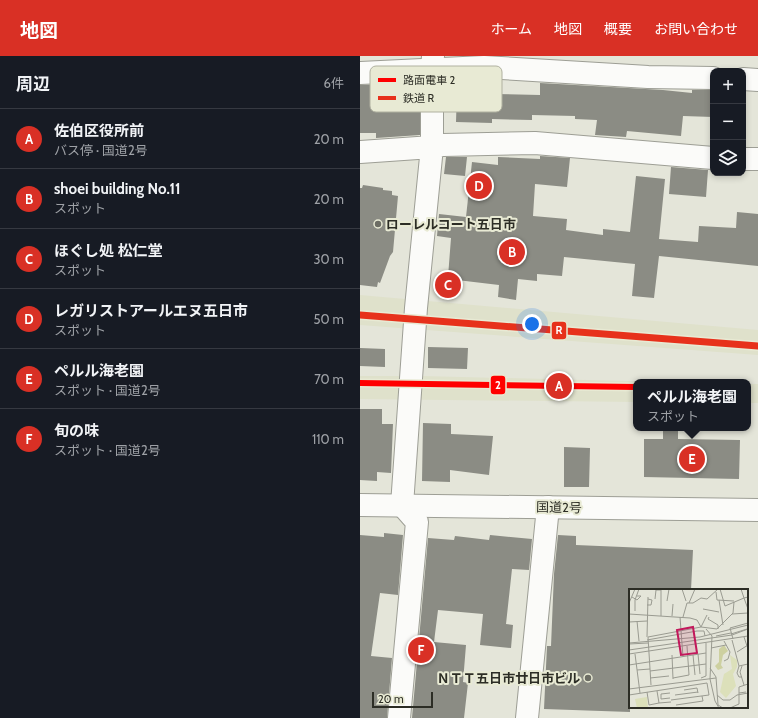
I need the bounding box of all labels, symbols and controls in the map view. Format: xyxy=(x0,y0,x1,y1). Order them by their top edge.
text: 地図 xyxy=(20,19,58,42)
text: ホーム xyxy=(490,20,532,38)
text: 地図 xyxy=(554,20,582,38)
text: 概要 xyxy=(604,20,632,38)
text: お問い合わせ xyxy=(654,20,738,38)
legend xyxy=(370,66,502,112)
map controls xyxy=(710,68,746,176)
button: + xyxy=(710,68,746,104)
text: 路面電車 2 xyxy=(403,73,455,87)
text: 周辺 xyxy=(16,74,50,94)
text: 6件 xyxy=(324,75,344,91)
text: 鉄道 R xyxy=(403,91,434,105)
button: − xyxy=(710,104,746,140)
text: 佐伯区役所前 xyxy=(54,122,144,140)
text: A xyxy=(25,131,33,147)
text: 20 m xyxy=(314,131,344,147)
button: layers xyxy=(710,140,746,176)
text: バス停 · 国道2号 xyxy=(54,142,148,158)
pin: D xyxy=(466,171,492,201)
text: shoei building No.11 xyxy=(54,180,181,198)
text: B xyxy=(25,191,33,207)
text: 20 m xyxy=(314,191,344,207)
text: スポット xyxy=(54,200,106,216)
place label: ローレルコート五日市 xyxy=(386,216,516,232)
marker: ローレルコート五日市 xyxy=(373,219,383,229)
pin: B xyxy=(499,237,525,267)
text: ほぐし処 松仁堂 xyxy=(54,242,162,260)
text: C xyxy=(25,251,33,267)
text: 30 m xyxy=(314,251,344,267)
text: スポット xyxy=(54,262,106,278)
pin: C xyxy=(435,270,461,300)
text: レガリストアールエヌ五日市 xyxy=(54,302,248,320)
text: D xyxy=(24,311,34,327)
text: 50 m xyxy=(314,311,344,327)
your location xyxy=(522,314,542,334)
line badge: R xyxy=(551,321,567,340)
text: スポット xyxy=(54,322,106,338)
text: R xyxy=(556,323,563,337)
text: ペルル海老園 xyxy=(54,362,144,380)
text: E xyxy=(25,371,33,387)
text: 70 m xyxy=(314,371,344,387)
pin: A xyxy=(546,371,572,401)
line badge: 2 xyxy=(490,375,506,395)
text: 2 xyxy=(495,378,501,392)
popup xyxy=(633,379,751,431)
text: スポット · 国道2号 xyxy=(54,382,161,398)
text: ペルル海老園 xyxy=(647,388,737,406)
text: スポット xyxy=(647,408,699,424)
text: 旬の味 xyxy=(54,422,99,440)
text: F xyxy=(26,431,32,447)
text: 110 m xyxy=(312,431,344,447)
text: スポット · 国道2号 xyxy=(54,442,161,458)
pin: E xyxy=(679,444,705,474)
street label: 国道2号 xyxy=(536,499,582,515)
inset map xyxy=(629,589,748,708)
pin: F xyxy=(408,635,434,665)
place label: ＮＴＴ五日市廿日市ビル xyxy=(437,670,580,686)
marker: ＮＴＴ五日市廿日市ビル xyxy=(583,673,593,683)
scale bar xyxy=(372,690,433,709)
text: 20 m xyxy=(378,692,404,706)

